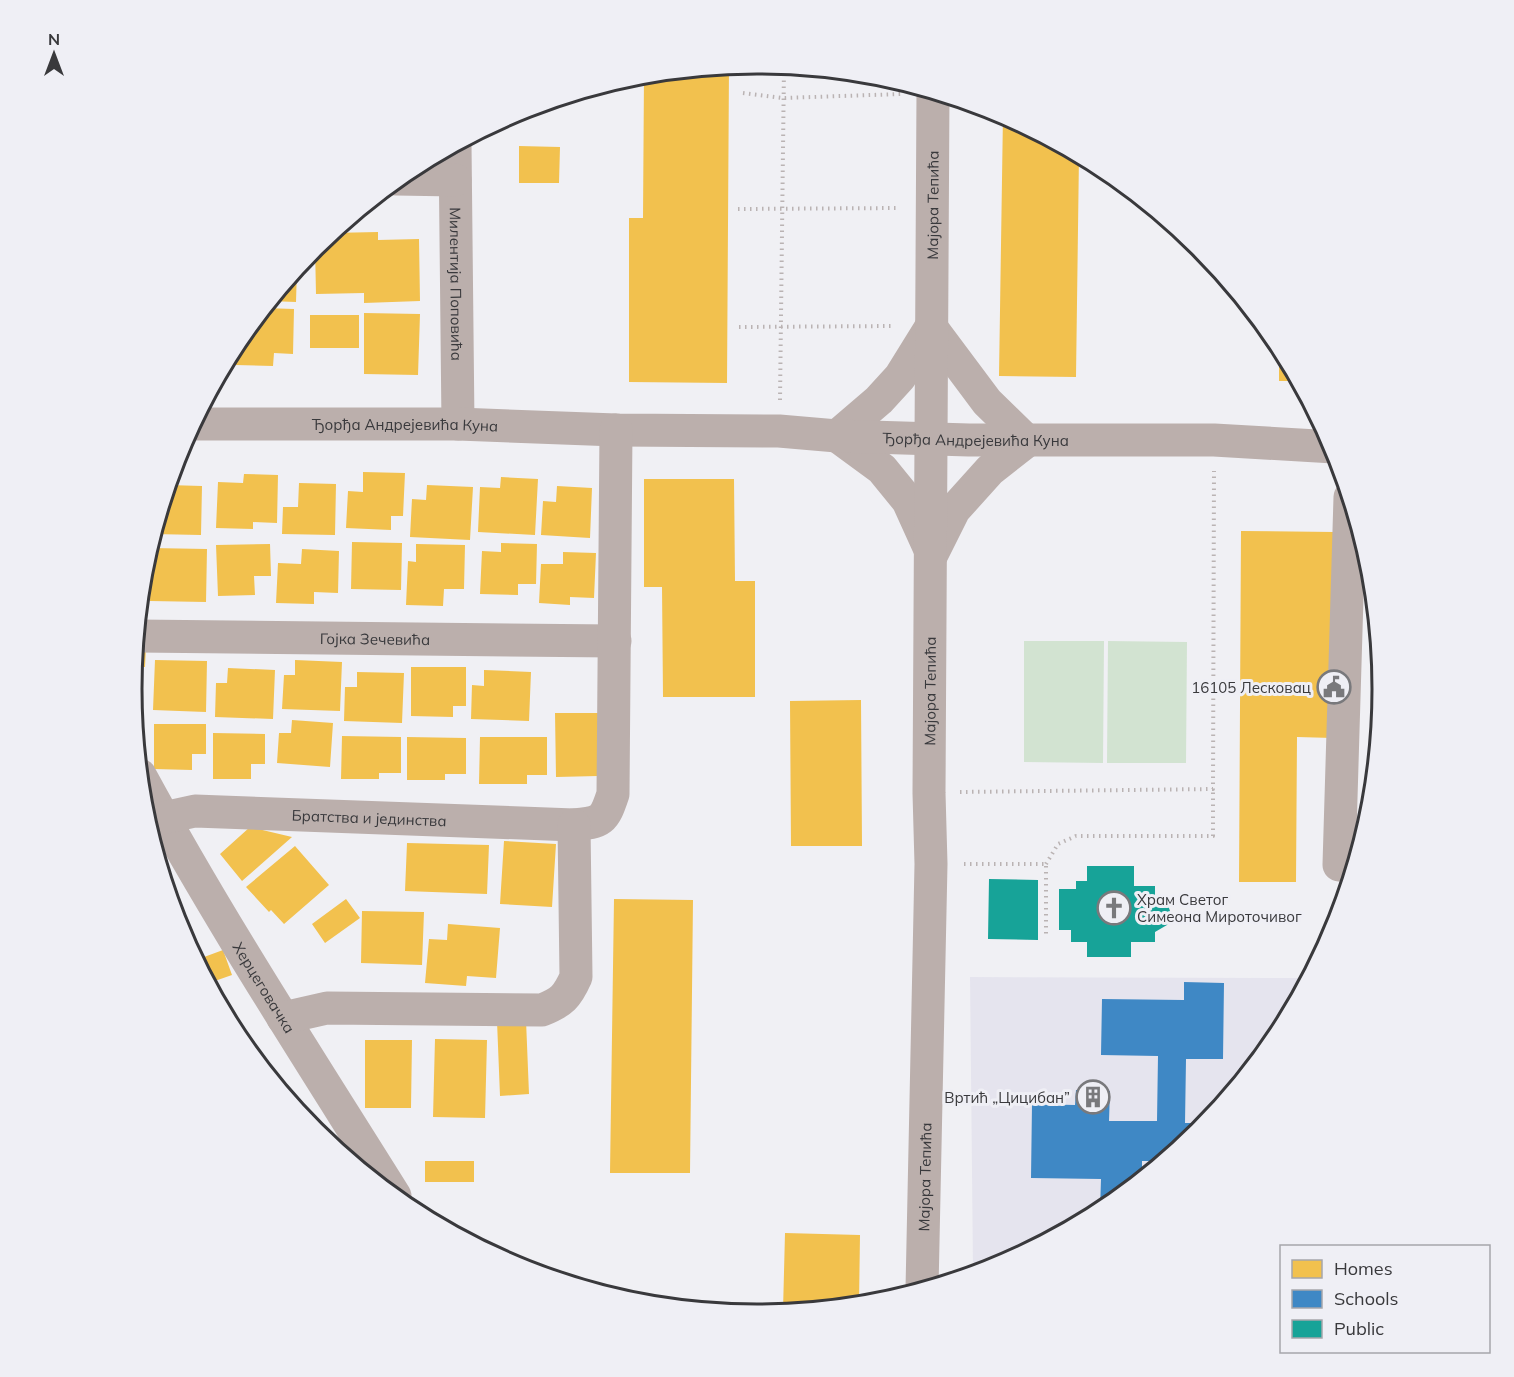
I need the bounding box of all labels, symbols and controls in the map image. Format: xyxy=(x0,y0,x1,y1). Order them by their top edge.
north arrow xyxy=(24,24,84,84)
text: N xyxy=(48,29,60,49)
street label: Мајора Тепића xyxy=(923,151,942,260)
street label: Милентија Поповића xyxy=(446,207,467,361)
street label: Ђорђа Андрејевића Куна xyxy=(312,415,499,435)
street label: Ђорђа Андрејевића Куна xyxy=(882,428,1069,450)
street label: Гојка Зечевића xyxy=(320,628,430,649)
street label: Мајора Тепића xyxy=(920,637,939,746)
public building icon: 16105 Лесковац xyxy=(1316,669,1352,705)
place label: 16105 Лесковац xyxy=(1191,678,1311,697)
street label: Братства и јединства xyxy=(291,805,447,830)
church icon: Храм Светог Симеона Мироточивог xyxy=(1096,890,1132,926)
place label: Храм Светог Симеона Мироточивог xyxy=(1137,890,1302,926)
street label: Херцеговачка xyxy=(229,938,299,1036)
building icon: Вртић „Цицибан” xyxy=(1075,1079,1111,1115)
place label: Вртић „Цицибан” xyxy=(944,1088,1070,1107)
street label: Мајора Тепића xyxy=(914,1122,935,1232)
legend xyxy=(1280,1245,1490,1353)
text: Homes xyxy=(1334,1257,1393,1280)
text: Schools xyxy=(1334,1287,1399,1310)
text: Public xyxy=(1334,1317,1384,1340)

